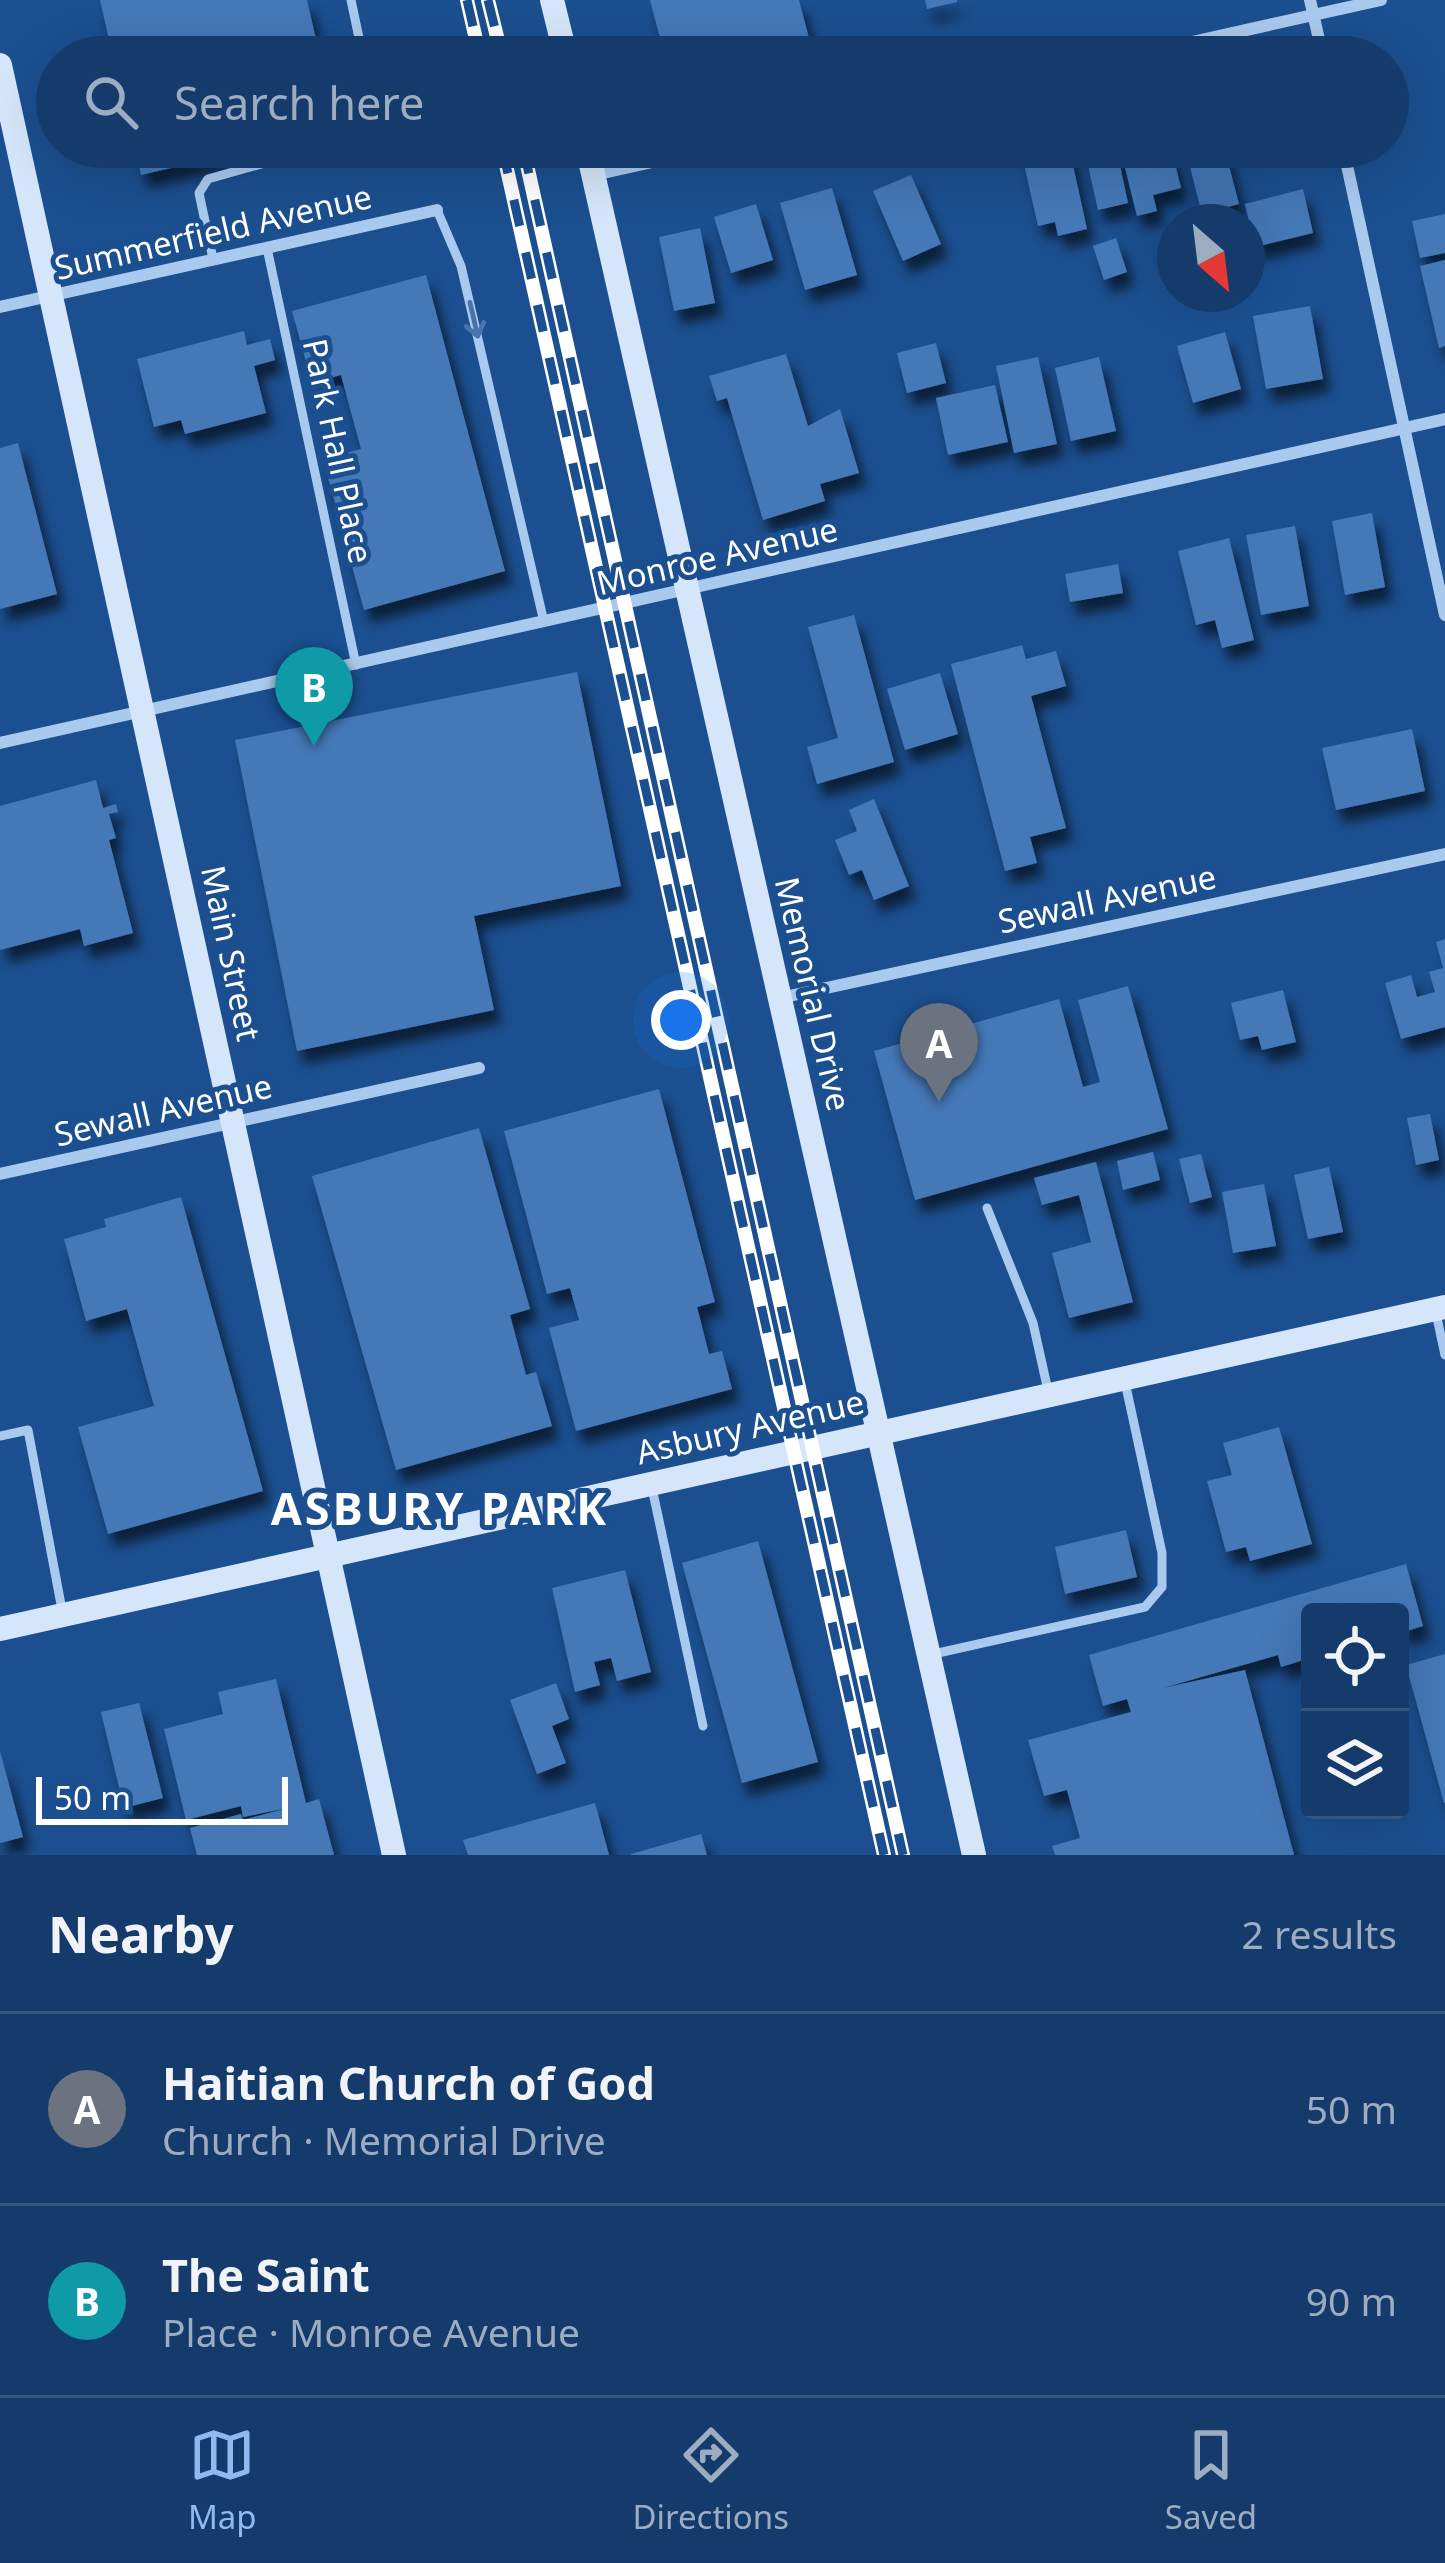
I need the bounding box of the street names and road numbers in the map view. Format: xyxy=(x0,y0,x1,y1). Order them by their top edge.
street label: Summerfield Avenue xyxy=(50,173,376,290)
street label: Park Hall Place xyxy=(293,335,384,567)
street label: Monroe Avenue xyxy=(592,506,842,605)
street label: Sewall Avenue xyxy=(994,853,1220,944)
street label: Main Street xyxy=(191,861,272,1045)
street label: Memorial Drive xyxy=(765,873,862,1115)
street label: Sewall Avenue xyxy=(50,1063,276,1156)
street label: Asbury Avenue xyxy=(632,1378,868,1475)

